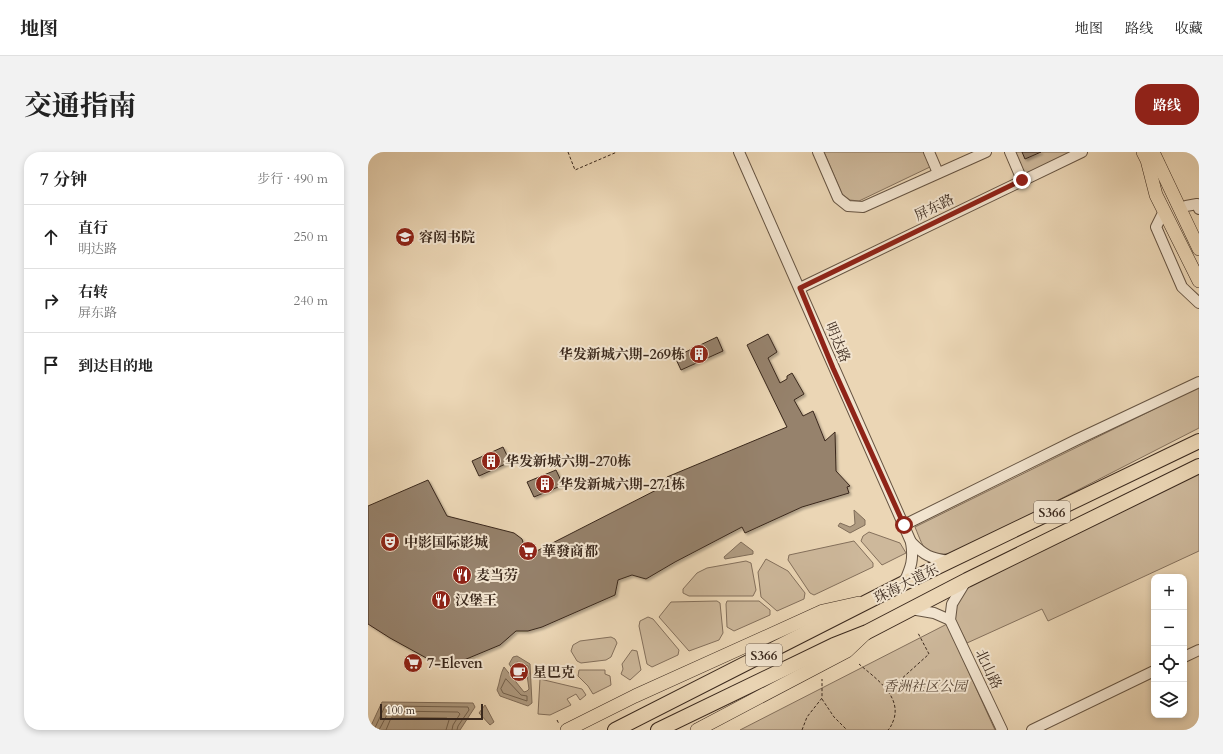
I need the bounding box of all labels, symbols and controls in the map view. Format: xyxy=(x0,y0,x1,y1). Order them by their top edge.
text: 地图 xyxy=(20,16,58,42)
text: 地图 xyxy=(1075,19,1103,38)
text: 路线 xyxy=(1125,19,1153,38)
text: 收藏 xyxy=(1175,19,1203,38)
button: 路线 xyxy=(1135,84,1199,125)
text: 交通指南 xyxy=(24,87,136,125)
text: 7 分钟 xyxy=(40,168,87,191)
text: 步行 · 490 m xyxy=(257,170,328,188)
route end xyxy=(1013,171,1031,189)
street label: 屏东路 xyxy=(911,190,957,225)
text: 直行 xyxy=(78,218,108,238)
icon: ahead xyxy=(40,226,62,248)
school or university icon: 容闳书院 xyxy=(394,226,416,248)
text: 250 m xyxy=(294,228,328,246)
place label: 容闳书院 xyxy=(419,228,475,247)
text: 明达路 xyxy=(78,240,117,258)
text: 右转 xyxy=(78,282,108,302)
icon: right xyxy=(40,290,62,312)
text: 240 m xyxy=(294,292,328,310)
text: 屏东路 xyxy=(78,304,117,322)
street label: 明达路 xyxy=(821,319,854,365)
building icon: 华发新城六期-269栋 xyxy=(688,343,710,365)
place label: 华发新城六期-269栋 xyxy=(559,345,685,364)
icon: arrive xyxy=(40,354,62,376)
text: 到达目的地 xyxy=(78,356,153,376)
building icon: 华发新城六期-270栋 xyxy=(480,450,502,472)
place label: 华发新城六期-270栋 xyxy=(505,452,631,471)
building icon: 华发新城六期-271栋 xyxy=(534,473,556,495)
place label: 华发新城六期-271栋 xyxy=(559,475,685,494)
road number: S366 xyxy=(1034,501,1070,523)
route start xyxy=(895,516,913,534)
theatre icon: 中影国际影城 xyxy=(379,531,401,553)
place label: 中影国际影城 xyxy=(404,533,488,552)
supermarket icon: 華發商都 xyxy=(517,540,539,562)
place label: 華發商都 xyxy=(542,542,598,561)
street label: 珠海大道东 xyxy=(871,559,942,608)
restaurant icon: 麦当劳 xyxy=(451,564,473,586)
place label: 麦当劳 xyxy=(476,566,518,585)
map controls xyxy=(1151,574,1187,718)
button: + xyxy=(1151,574,1187,610)
restaurant icon: 汉堡王 xyxy=(430,589,452,611)
place label: 汉堡王 xyxy=(455,591,497,610)
button: − xyxy=(1151,610,1187,646)
road number: S366 xyxy=(746,644,782,666)
street label: 北山路 xyxy=(971,646,1006,692)
button: locate xyxy=(1151,646,1187,682)
supermarket icon: 7-Eleven xyxy=(402,652,424,674)
place label: 7-Eleven xyxy=(427,654,483,673)
cafe icon: 星巴克 xyxy=(508,661,530,683)
place label: 星巴克 xyxy=(533,663,575,682)
park label: 香洲社区公园 xyxy=(883,677,969,696)
button: layers xyxy=(1151,682,1187,718)
scale bar xyxy=(380,702,483,721)
text: 100 m xyxy=(386,703,415,718)

